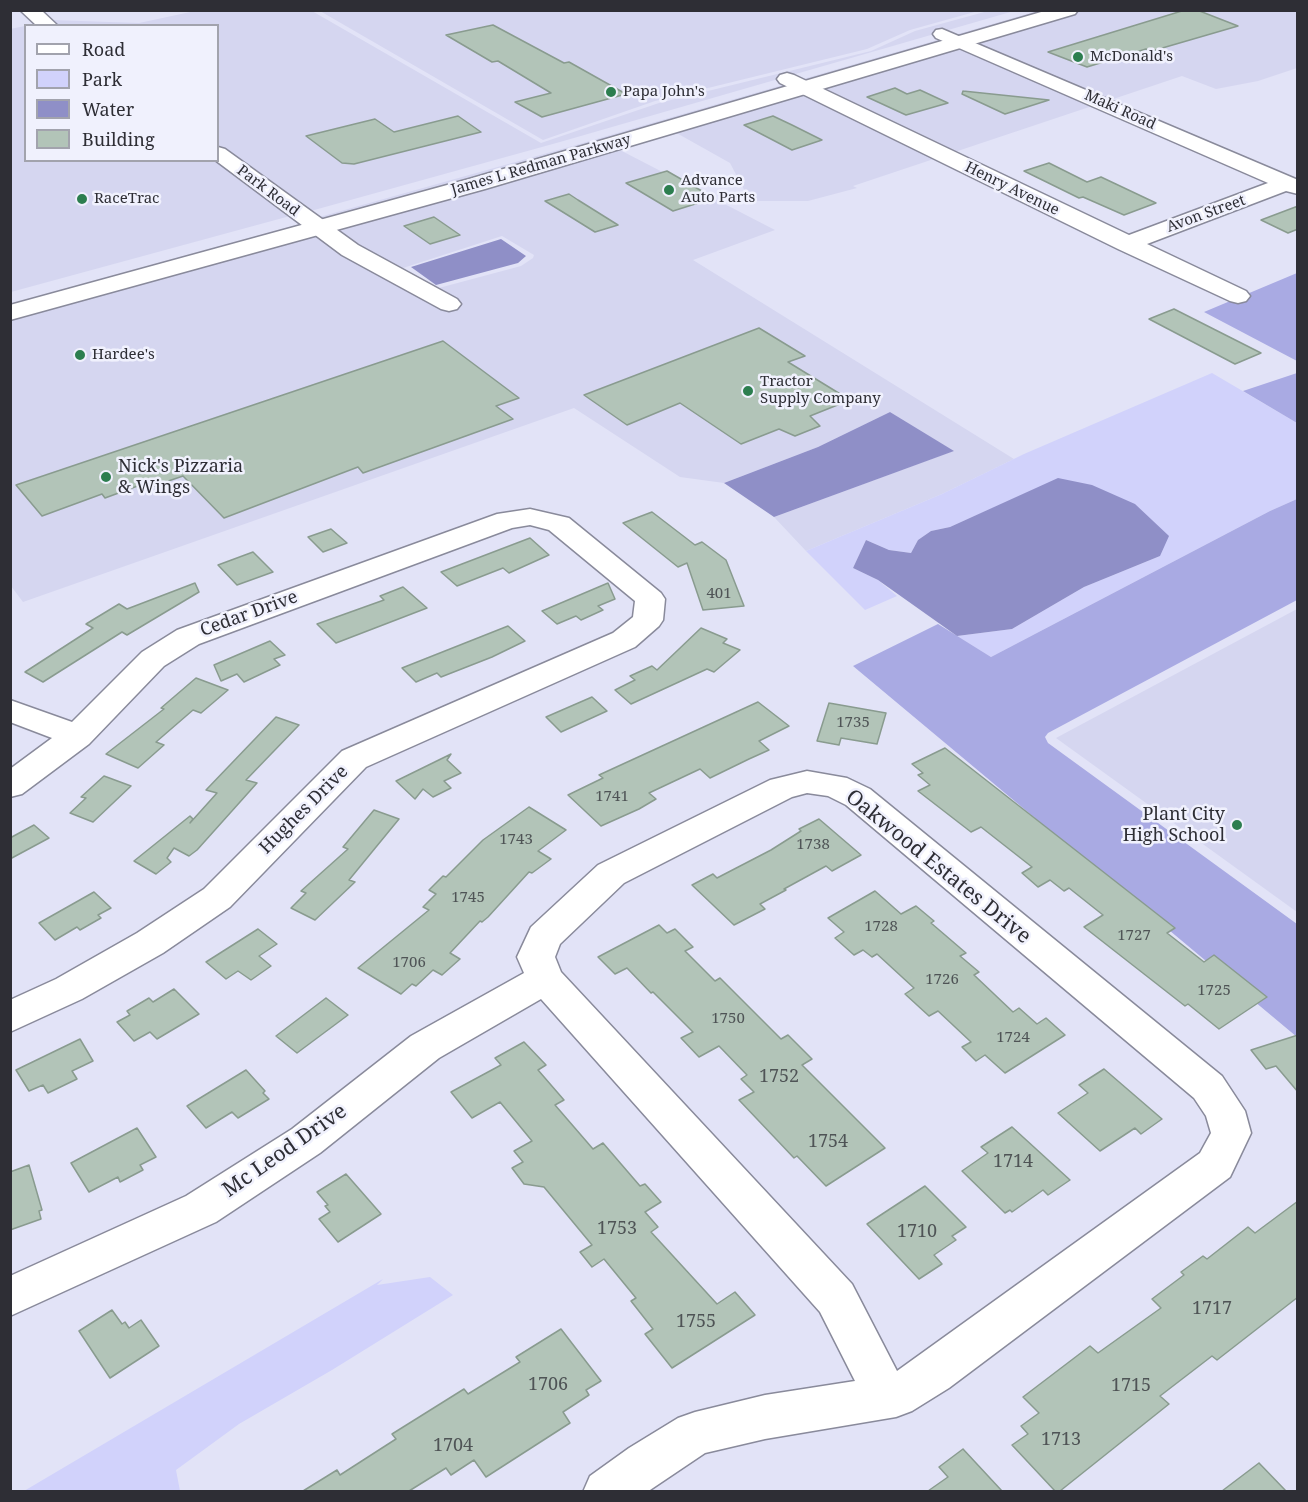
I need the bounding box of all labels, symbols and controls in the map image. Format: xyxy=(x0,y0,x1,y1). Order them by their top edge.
legend xyxy=(24,24,219,162)
text: Road xyxy=(82,37,125,61)
place label: McDonald's xyxy=(1090,48,1173,66)
marker: McDonald's xyxy=(1071,50,1085,64)
text: Park xyxy=(82,67,122,91)
place label: Papa John's xyxy=(623,83,705,101)
marker: Papa John's xyxy=(604,85,618,99)
street label: Maki Road xyxy=(1082,86,1158,134)
text: Water xyxy=(82,97,134,121)
text: Building xyxy=(82,127,155,151)
street label: James L Redman Parkway xyxy=(449,131,633,199)
street label: Henry Avenue xyxy=(962,158,1062,220)
street label: Park Road xyxy=(233,162,303,220)
place label: Advance Auto Parts xyxy=(681,172,755,207)
marker: Advance Auto Parts xyxy=(662,183,676,197)
place label: RaceTrac xyxy=(94,190,159,208)
street label: Avon Street xyxy=(1164,191,1248,237)
marker: RaceTrac xyxy=(75,192,89,206)
place label: Hardee's xyxy=(92,346,155,364)
marker: Hardee's xyxy=(73,348,87,362)
place label: Tractor Supply Company xyxy=(760,373,881,408)
marker: Tractor Supply Company xyxy=(741,384,755,398)
place label: Nick's Pizzaria & Wings xyxy=(118,456,243,498)
marker: Nick's Pizzaria & Wings xyxy=(99,470,113,484)
house number: 401 xyxy=(706,585,732,603)
street label: Cedar Drive xyxy=(197,586,301,642)
house number: 1735 xyxy=(836,714,870,732)
street label: Hughes Drive xyxy=(255,761,353,859)
street label: Oakwood Estates Drive xyxy=(840,785,1036,949)
house number: 1741 xyxy=(595,788,629,806)
place label: Plant City High School xyxy=(1123,804,1225,846)
marker: Plant City High School xyxy=(1230,818,1244,832)
house number: 1743 xyxy=(499,831,533,849)
house number: 1738 xyxy=(796,836,830,854)
house number: 1745 xyxy=(451,889,485,907)
house number: 1728 xyxy=(864,918,898,936)
house number: 1727 xyxy=(1117,927,1151,945)
house number: 1706 xyxy=(392,954,426,972)
house number: 1726 xyxy=(925,971,959,989)
house number: 1725 xyxy=(1197,982,1231,1000)
house number: 1750 xyxy=(711,1010,745,1028)
house number: 1724 xyxy=(996,1029,1030,1047)
house number: 1752 xyxy=(759,1066,799,1088)
street label: Mc Leod Drive xyxy=(218,1099,352,1203)
house number: 1754 xyxy=(808,1131,848,1153)
house number: 1714 xyxy=(993,1151,1033,1173)
house number: 1753 xyxy=(597,1218,637,1240)
house number: 1710 xyxy=(897,1221,937,1243)
house number: 1717 xyxy=(1192,1298,1232,1320)
house number: 1755 xyxy=(676,1311,716,1333)
house number: 1706 xyxy=(528,1374,568,1396)
house number: 1715 xyxy=(1111,1375,1151,1397)
house number: 1713 xyxy=(1041,1429,1081,1451)
house number: 1704 xyxy=(433,1435,473,1457)

